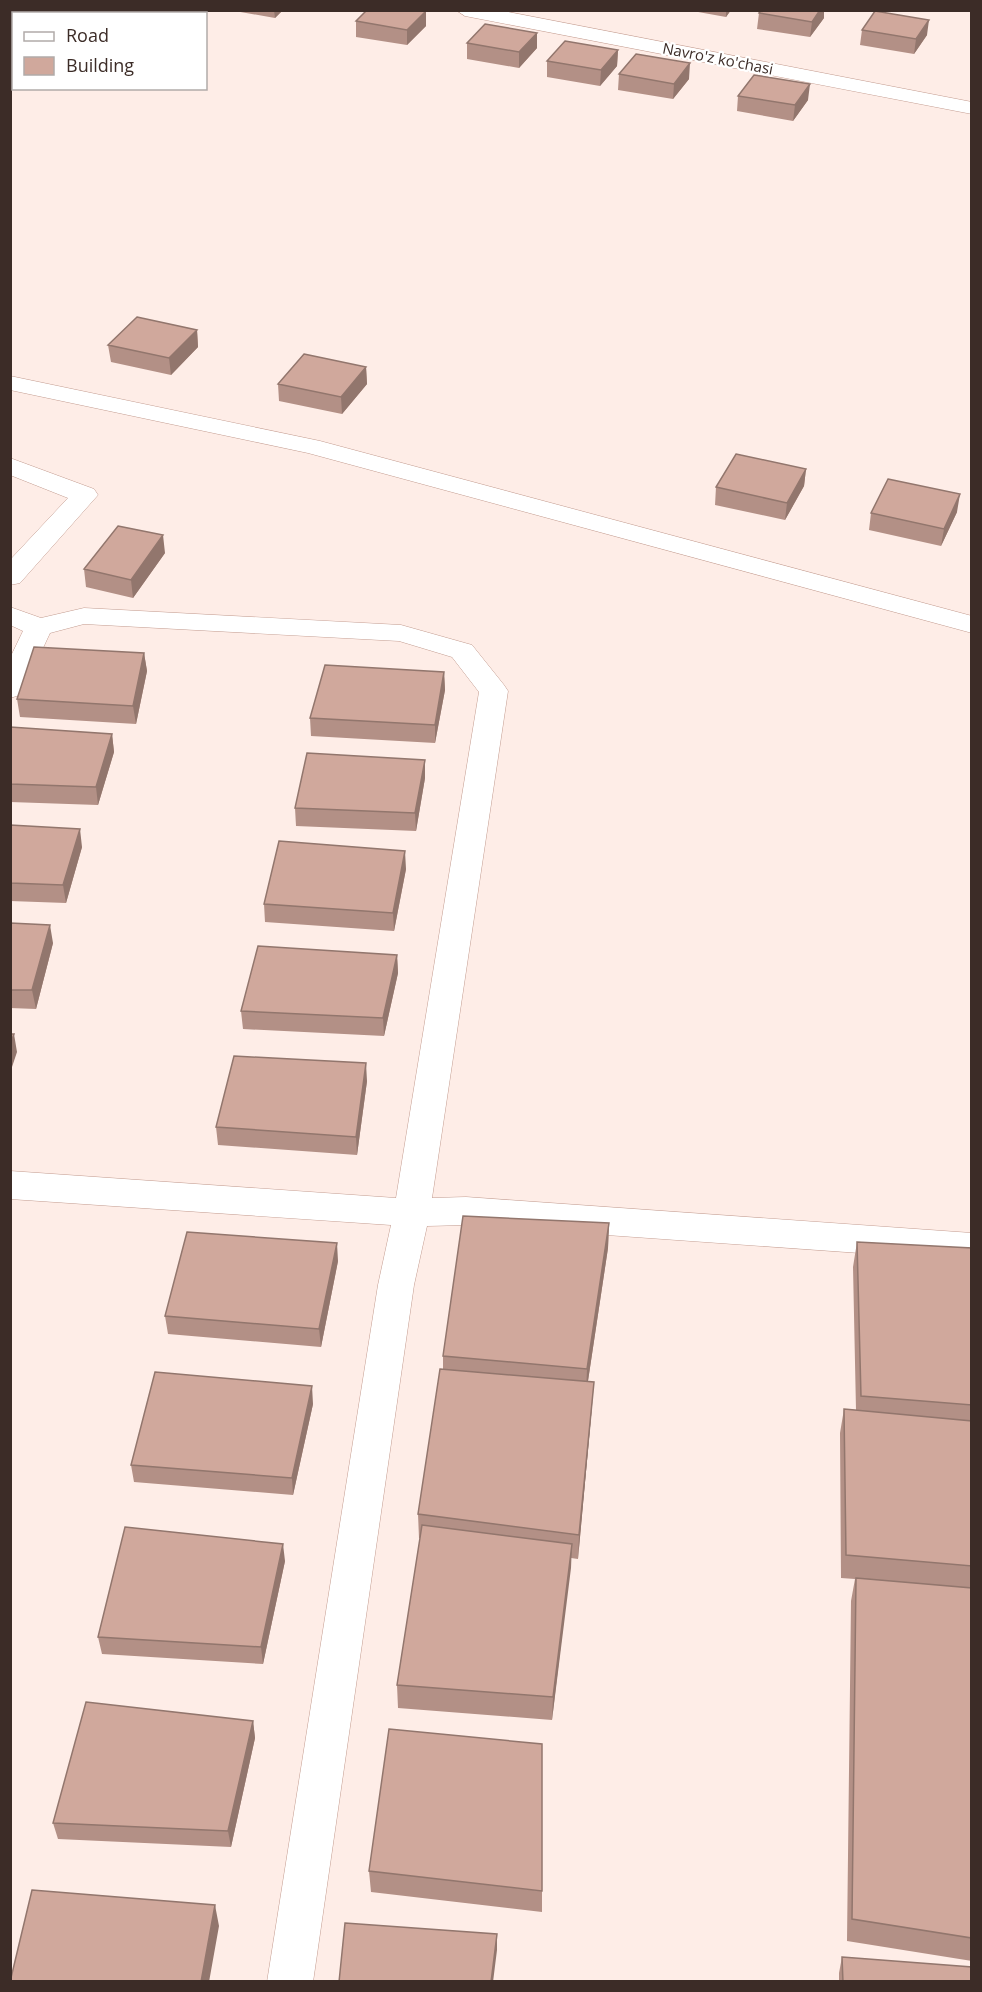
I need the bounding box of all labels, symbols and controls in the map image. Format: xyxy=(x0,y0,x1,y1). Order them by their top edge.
legend xyxy=(12,12,207,90)
text: Road xyxy=(66,23,109,47)
street label: Navro'z ko'chasi xyxy=(661,37,775,79)
text: Building xyxy=(66,53,134,77)

